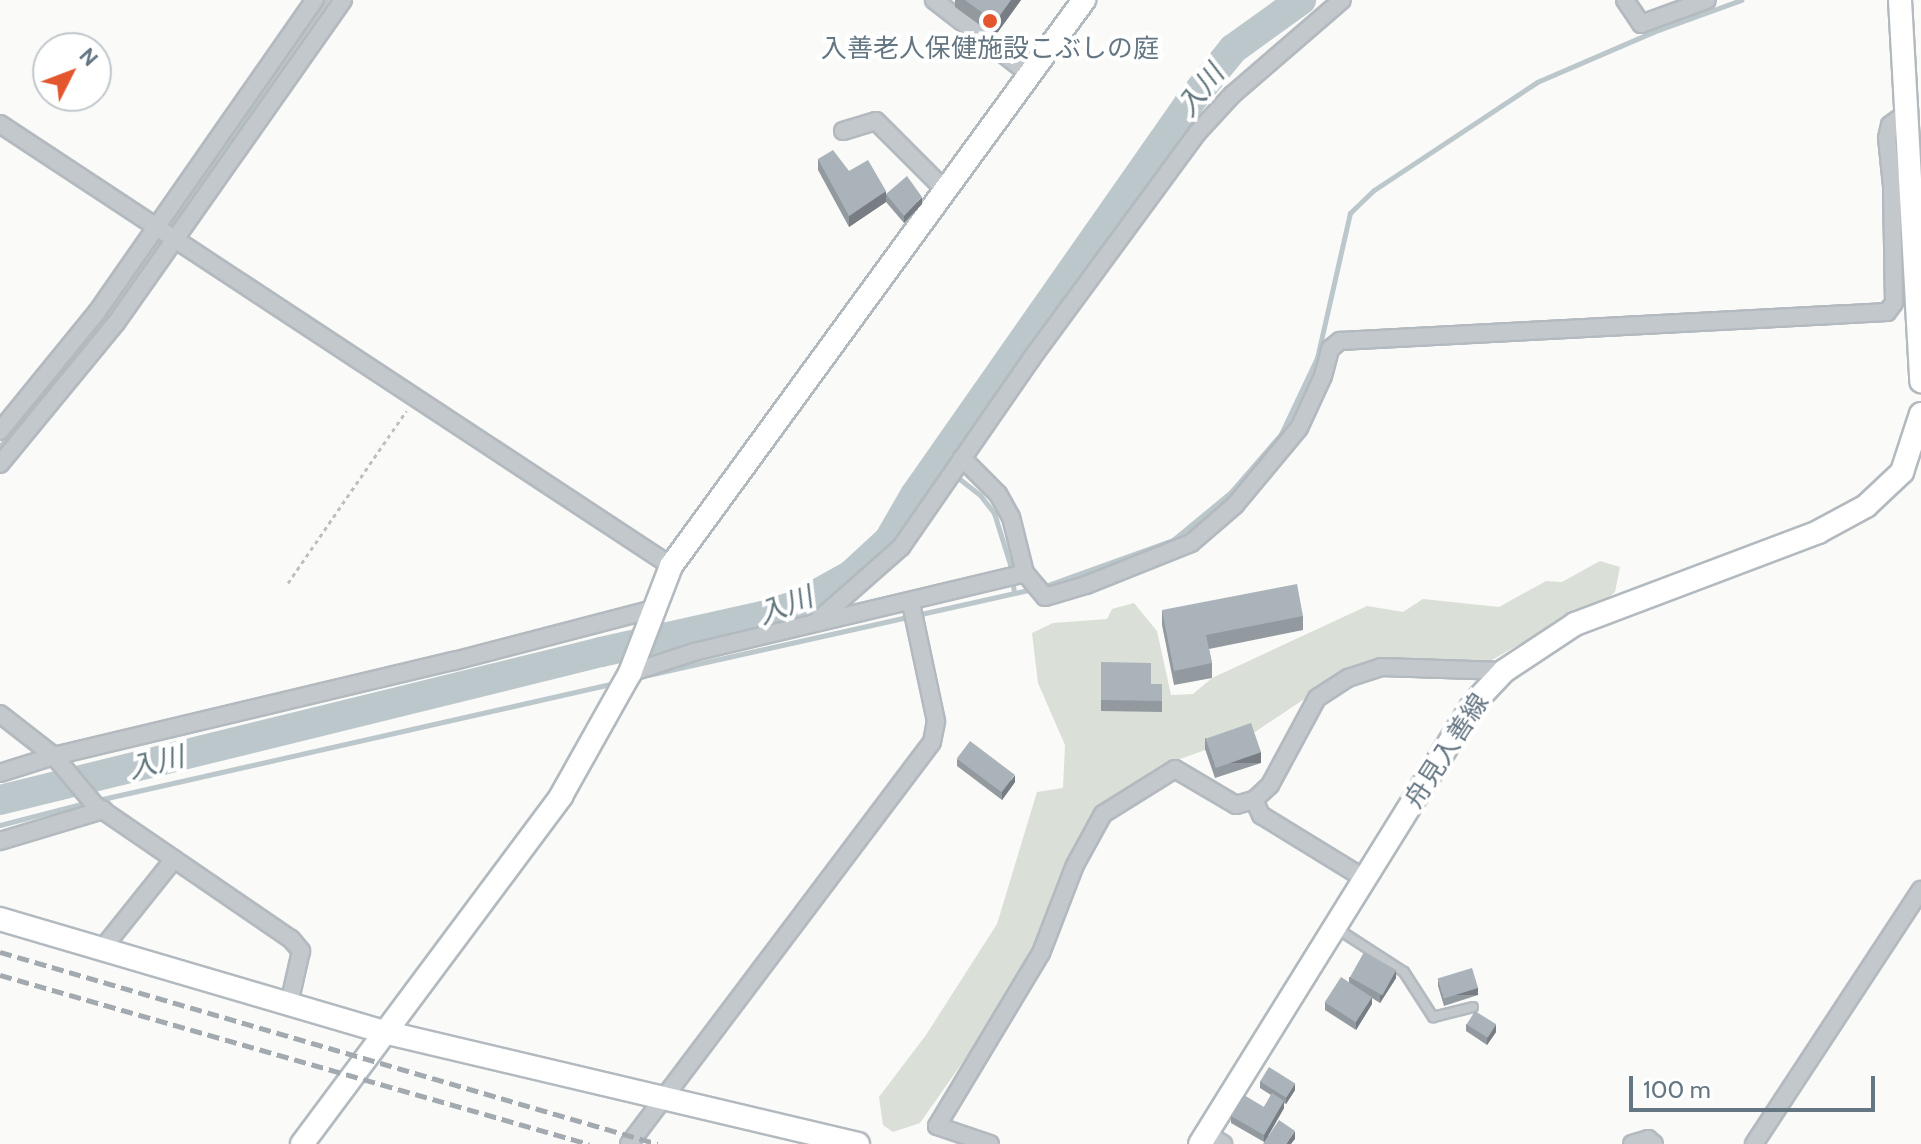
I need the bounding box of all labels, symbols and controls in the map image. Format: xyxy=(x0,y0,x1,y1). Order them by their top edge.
marker: 入善老人保健施設こぶしの庭 xyxy=(981,12,999,30)
north arrow xyxy=(32,32,112,112)
place label: 入善老人保健施設こぶしの庭 xyxy=(821,33,1159,65)
text: N xyxy=(73,42,104,72)
water label: 入川 xyxy=(1170,58,1230,122)
water label: 入川 xyxy=(753,579,817,631)
street label: 舟見入善線 xyxy=(1399,688,1495,814)
water label: 入川 xyxy=(125,739,187,785)
scale bar xyxy=(1633,1060,1879,1110)
text: 100 m xyxy=(1643,1075,1711,1104)

